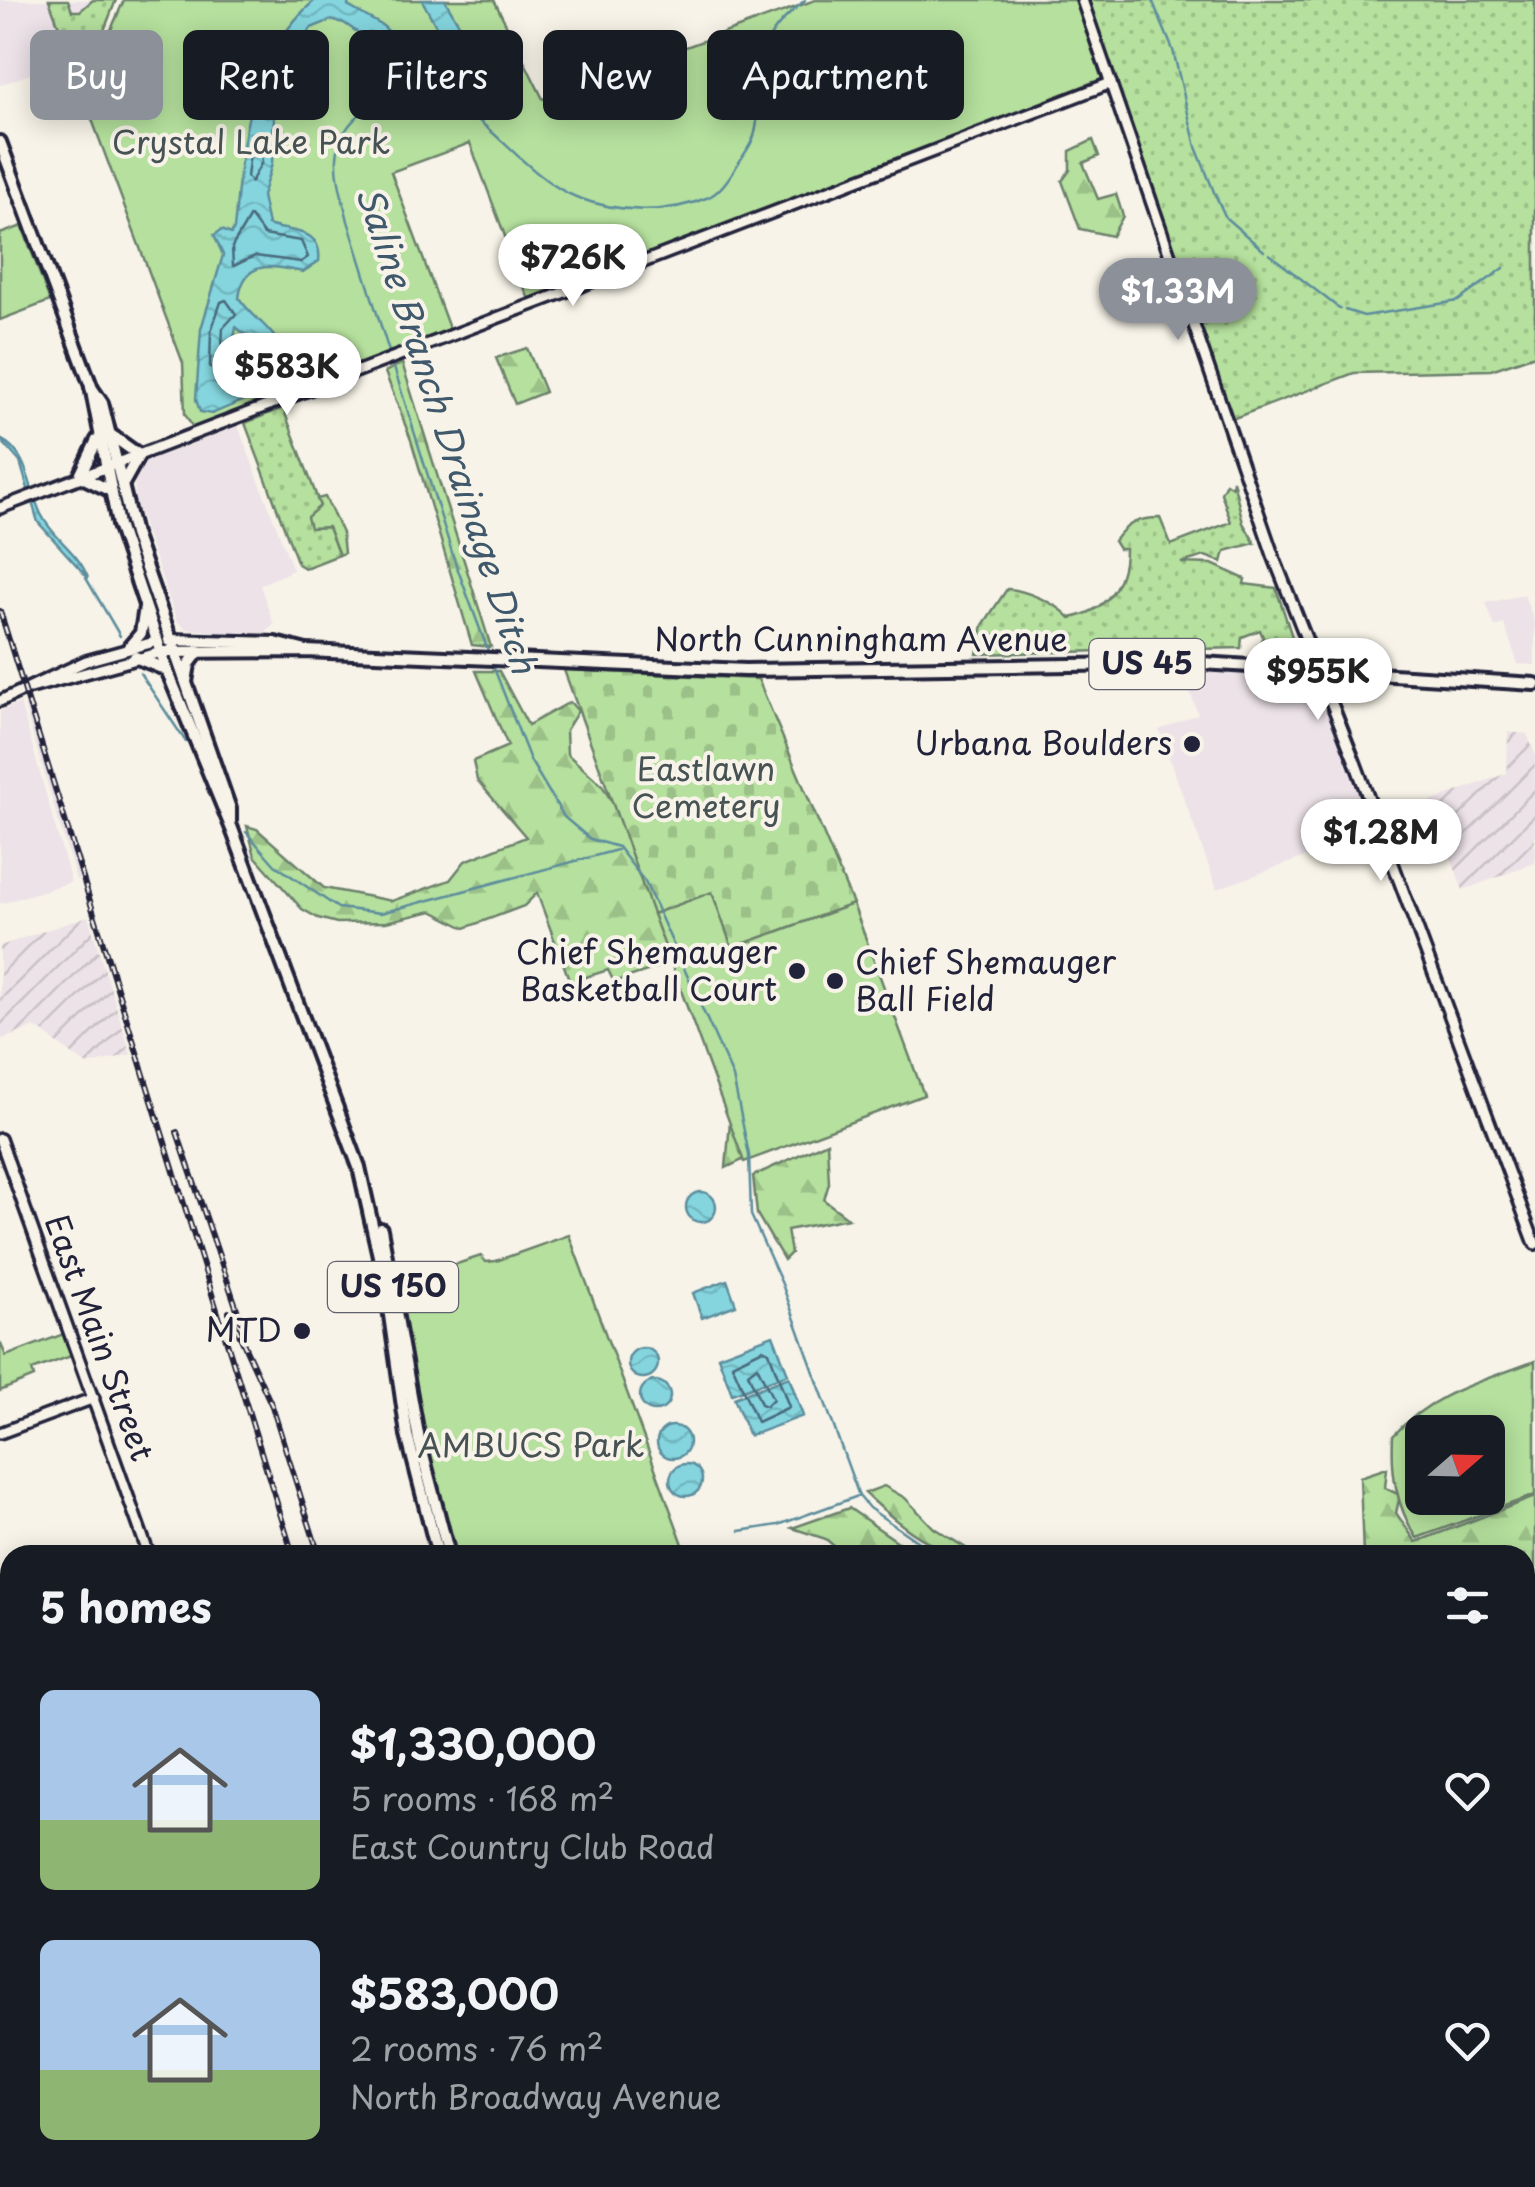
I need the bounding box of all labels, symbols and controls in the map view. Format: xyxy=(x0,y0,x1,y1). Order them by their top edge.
chip: Buy xyxy=(30,30,163,120)
chip: Rent xyxy=(183,30,329,120)
chip: Filters xyxy=(349,30,523,120)
chip: New xyxy=(543,30,687,120)
chip: Apartment xyxy=(707,30,964,120)
park label: Crystal Lake Park xyxy=(112,117,390,165)
water label: Saline Branch Drainage Ditch xyxy=(345,179,552,680)
pin: $726K xyxy=(503,224,643,309)
text: $726K xyxy=(520,232,626,280)
pin: $1.33M xyxy=(1097,258,1259,343)
text: $1.33M xyxy=(1121,266,1235,314)
pin: $583K xyxy=(217,333,357,418)
text: $583K xyxy=(234,341,340,389)
street label: North Cunningham Avenue xyxy=(654,614,1068,662)
pin: $955K xyxy=(1248,638,1388,723)
road number: US 45 xyxy=(1090,639,1204,689)
text: $955K xyxy=(1266,646,1370,694)
place label: Urbana Boulders xyxy=(914,718,1172,766)
marker: Urbana Boulders xyxy=(1181,733,1203,755)
park label: Eastlawn Cemetery xyxy=(631,744,781,829)
pin: $1.28M xyxy=(1300,799,1462,884)
text: $1.28M xyxy=(1323,807,1439,855)
place label: Chief Shemauger Basketball Court xyxy=(516,927,777,1012)
place label: Chief Shemauger Ball Field xyxy=(855,937,1116,1022)
marker: Chief Shemauger Basketball Court xyxy=(786,960,808,982)
marker: Chief Shemauger Ball Field xyxy=(824,970,846,992)
street label: East Main Street xyxy=(34,1207,168,1467)
road number: US 150 xyxy=(328,1262,458,1312)
place label: MTD xyxy=(205,1305,282,1353)
marker: MTD xyxy=(291,1320,313,1342)
north arrow xyxy=(1405,1415,1505,1515)
map controls xyxy=(1405,1415,1505,1515)
park label: AMBUCS Park xyxy=(418,1420,644,1468)
text: 5 homes xyxy=(40,1574,212,1637)
icon: filters xyxy=(1440,1578,1495,1633)
text: $1,330,000 xyxy=(350,1711,596,1774)
icon: home xyxy=(120,1730,240,1850)
icon: heart xyxy=(1440,1763,1495,1818)
text: 5 rooms · 168 m² xyxy=(350,1774,614,1822)
text: East Country Club Road xyxy=(350,1822,715,1870)
text: $583,000 xyxy=(350,1961,559,2024)
icon: home xyxy=(120,1980,240,2100)
icon: heart xyxy=(1440,2013,1495,2068)
text: 2 rooms · 76 m² xyxy=(350,2024,604,2072)
text: North Broadway Avenue xyxy=(350,2072,722,2120)

